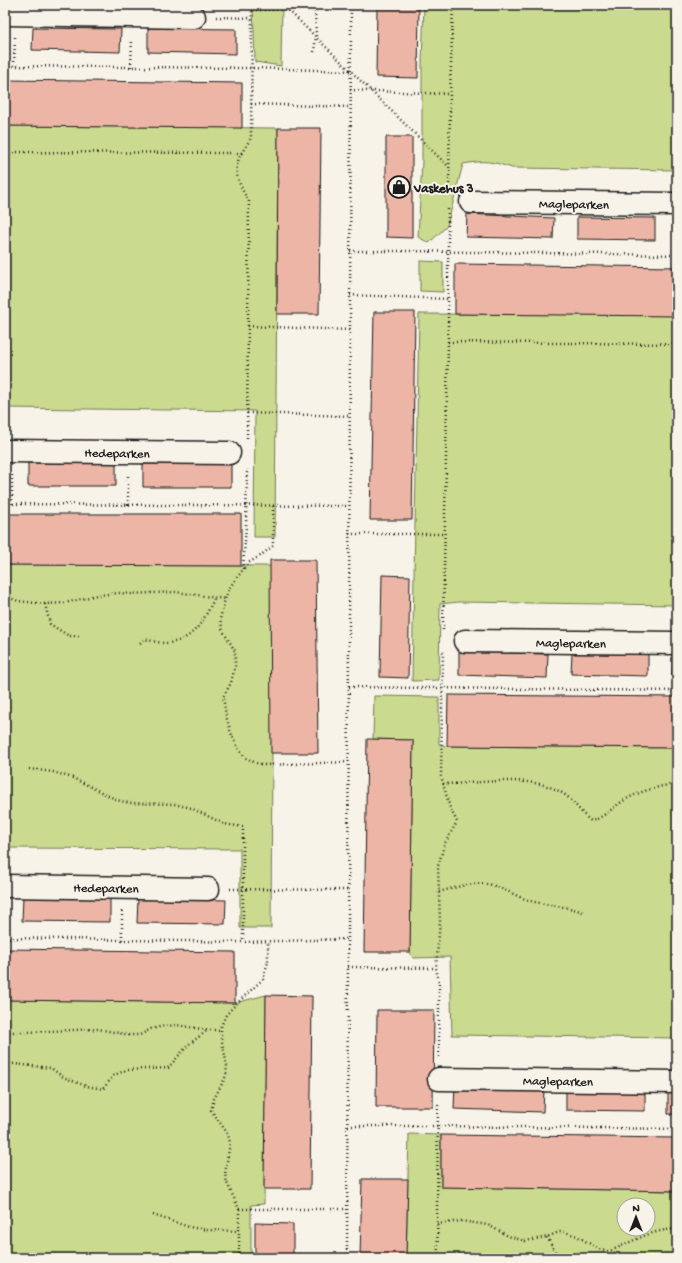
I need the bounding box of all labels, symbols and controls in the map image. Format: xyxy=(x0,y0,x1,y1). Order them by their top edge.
shop icon: Vaskehus 3 xyxy=(386,174,412,200)
place label: Vaskehus 3 xyxy=(413,182,474,197)
street label: Magleparken xyxy=(539,197,610,214)
street label: Hedeparken xyxy=(84,446,151,463)
street label: Magleparken xyxy=(536,636,607,653)
street label: Hedeparken xyxy=(73,881,140,898)
street label: Magleparken xyxy=(523,1074,594,1091)
north arrow xyxy=(616,1197,656,1237)
text: N xyxy=(632,1203,640,1215)

